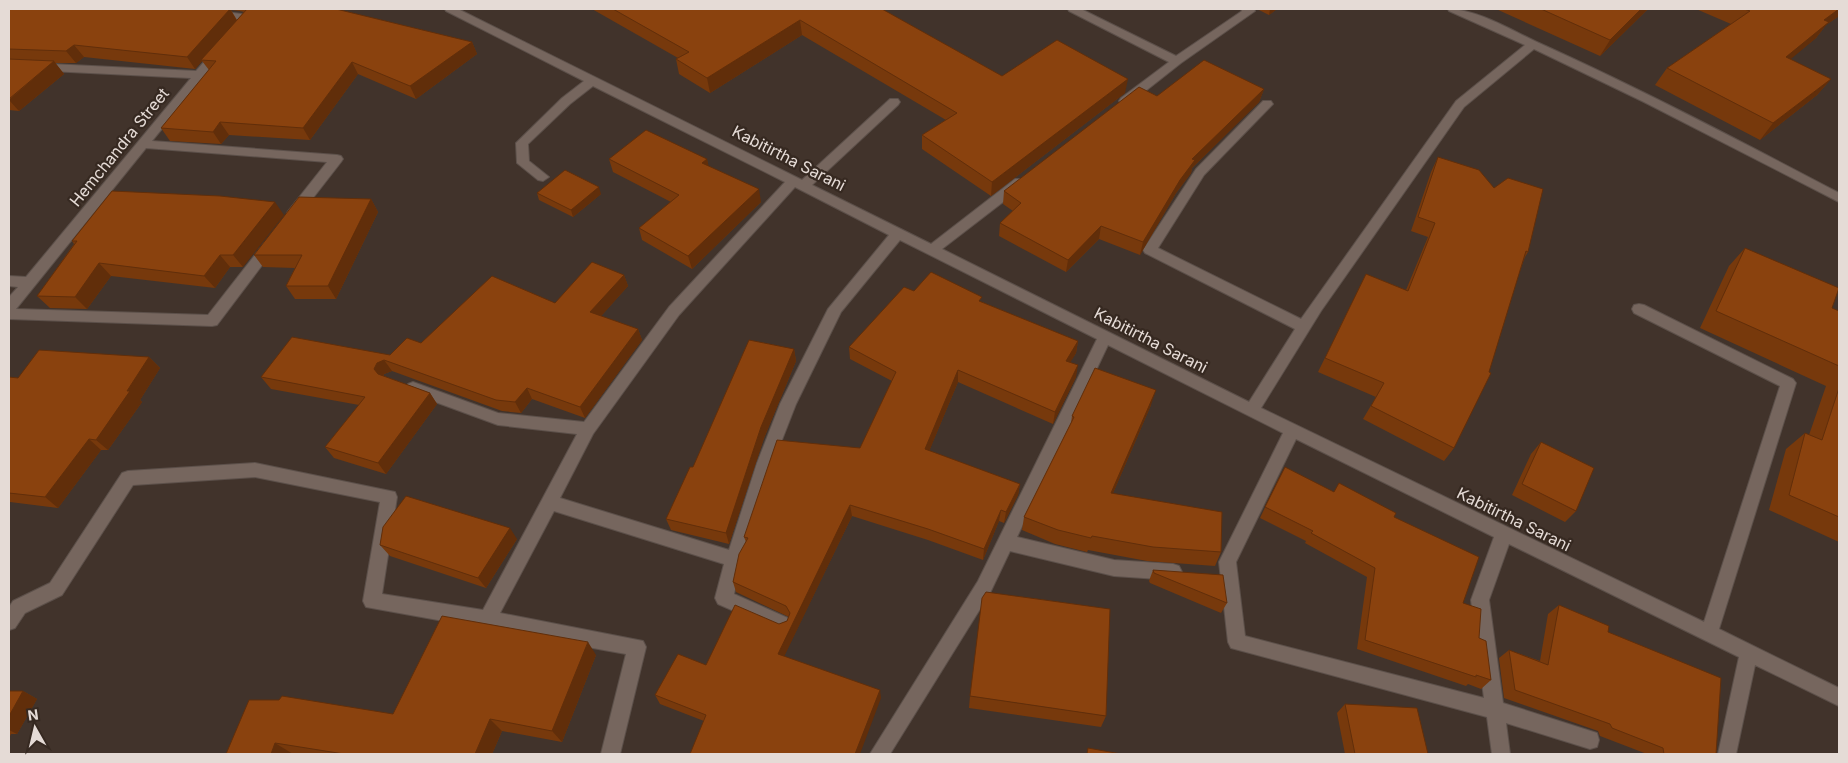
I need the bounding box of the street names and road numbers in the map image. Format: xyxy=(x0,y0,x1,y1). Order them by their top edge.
street label: Hemchandra Street xyxy=(65,84,173,210)
street label: Kabitirtha Sarani xyxy=(729,121,849,195)
street label: Kabitirtha Sarani xyxy=(1091,303,1211,377)
street label: Kabitirtha Sarani xyxy=(1454,483,1574,555)

